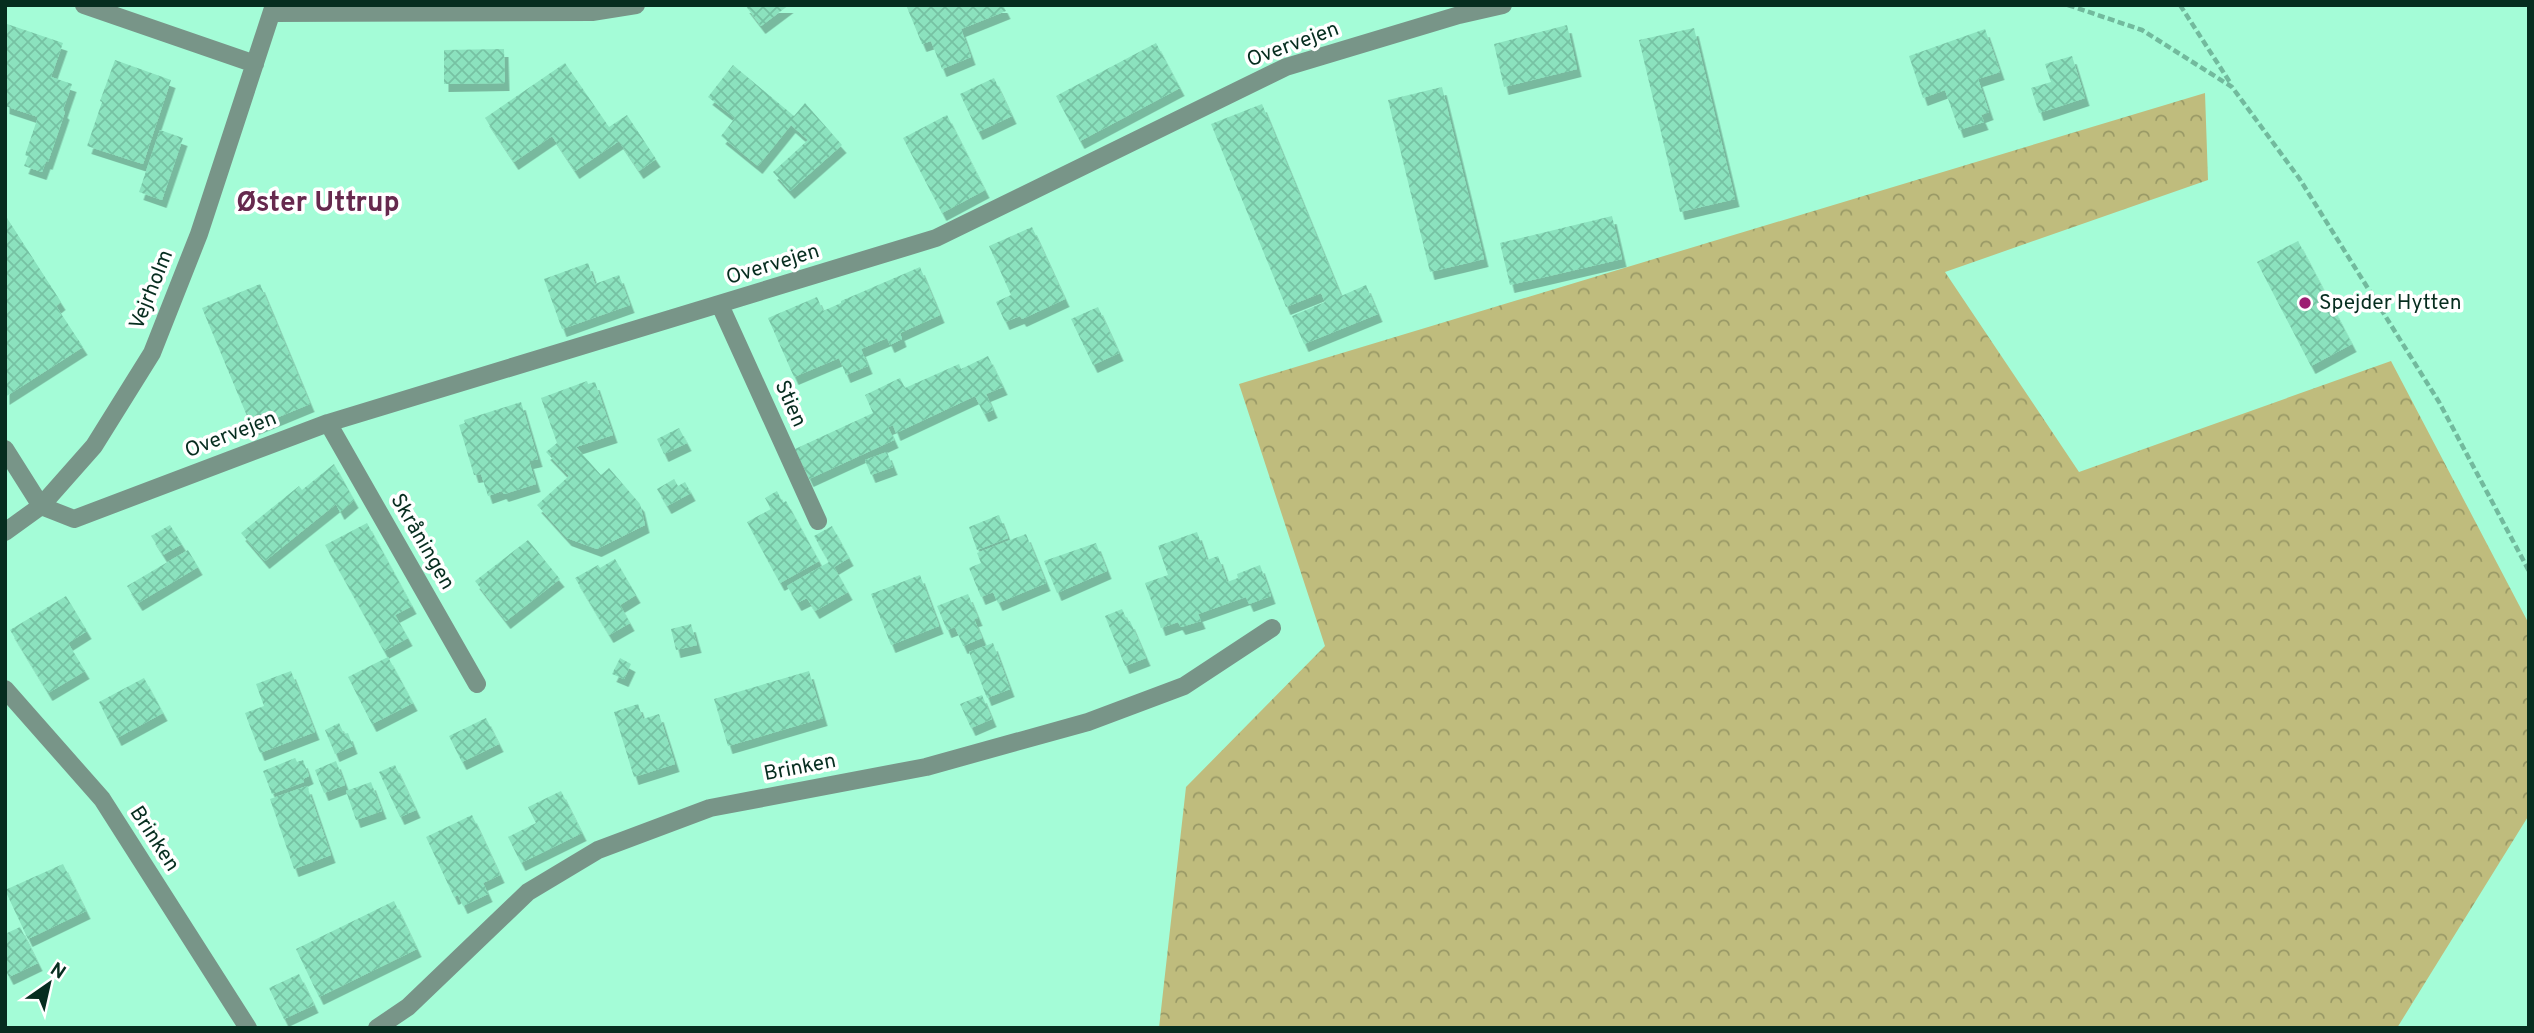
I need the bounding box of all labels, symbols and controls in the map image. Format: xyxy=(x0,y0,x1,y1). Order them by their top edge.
street label: Overvejen xyxy=(1243,16,1343,74)
district label: Øster Uttrup xyxy=(236,186,400,222)
street label: Overvejen xyxy=(723,238,823,292)
street label: Vejrholm xyxy=(124,246,180,334)
place label: Spejder Hytten xyxy=(2319,290,2462,317)
marker: Spejder Hytten xyxy=(2297,295,2313,311)
street label: Stien xyxy=(768,376,812,432)
street label: Overvejen xyxy=(181,405,281,465)
street label: Skråningen xyxy=(384,489,460,595)
street label: Brinken xyxy=(762,748,838,788)
street label: Brinken xyxy=(123,801,185,877)
north arrow xyxy=(14,949,84,1019)
text: N xyxy=(45,958,70,985)

